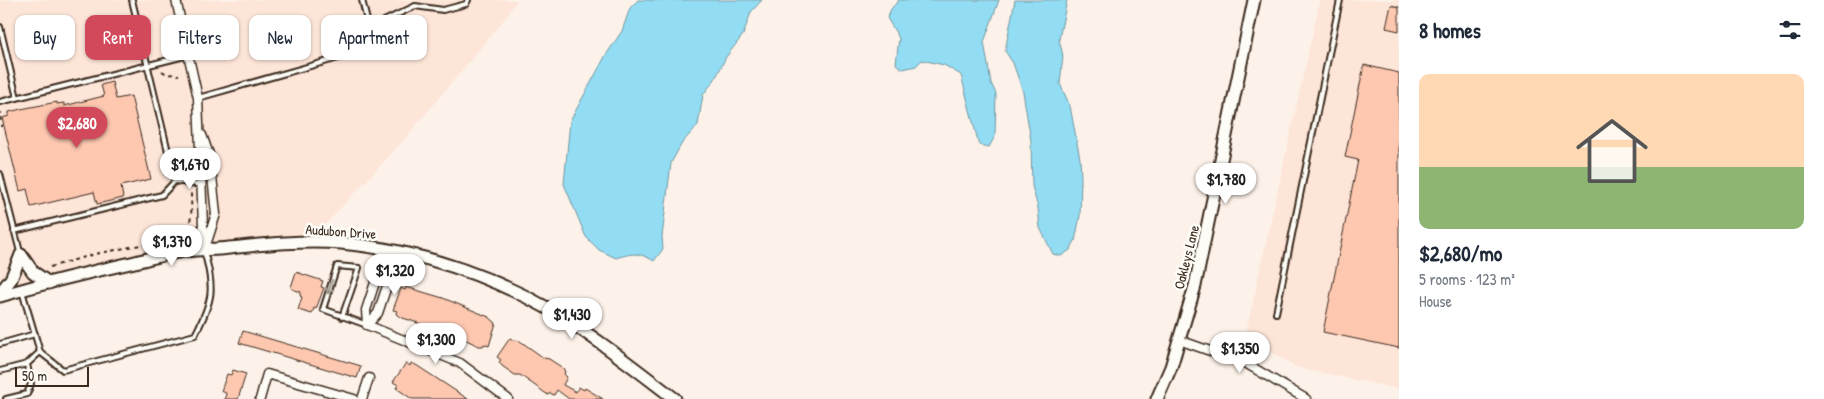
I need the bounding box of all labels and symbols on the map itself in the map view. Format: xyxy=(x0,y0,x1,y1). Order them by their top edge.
pin: $2,680 xyxy=(36,106,118,149)
pin: $1,670 xyxy=(149,148,231,190)
pin: $1,780 xyxy=(1185,162,1267,205)
street label: Audubon Drive xyxy=(305,219,377,243)
street label: Oakleys Lane xyxy=(1169,223,1204,291)
pin: $1,370 xyxy=(131,224,213,267)
pin: $1,320 xyxy=(354,254,436,296)
one-way arrow xyxy=(325,279,335,295)
pin: $1,430 xyxy=(531,298,613,340)
pin: $1,300 xyxy=(395,322,477,365)
pin: $1,350 xyxy=(1199,332,1281,374)
scale bar xyxy=(15,364,89,387)

